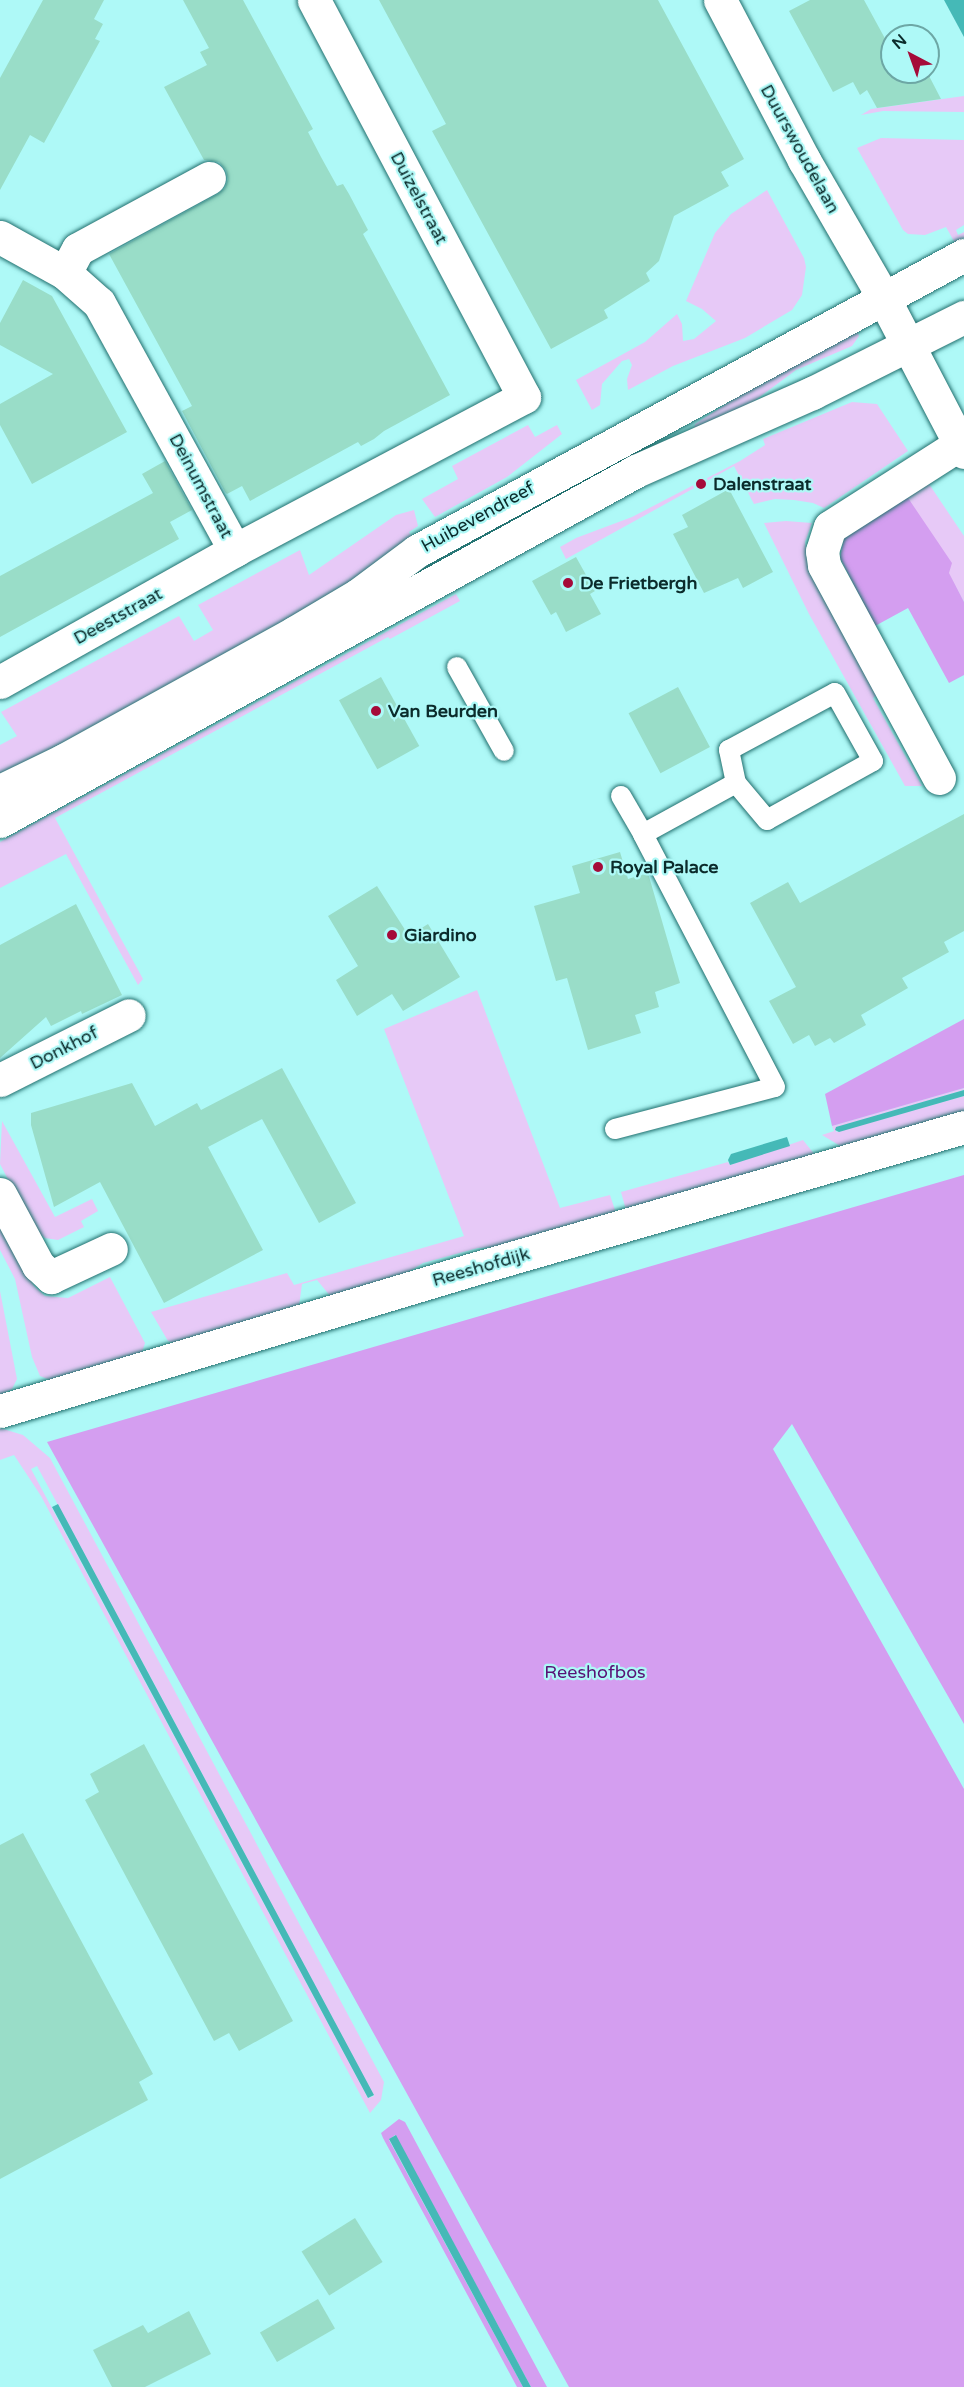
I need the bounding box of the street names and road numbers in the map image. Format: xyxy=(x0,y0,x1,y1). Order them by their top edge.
street label: Duurswoudelaan xyxy=(756,81,844,217)
street label: Duizelstraat xyxy=(386,148,452,248)
street label: Deinumstraat xyxy=(164,430,238,542)
street label: Huibevendreef xyxy=(418,477,538,557)
street label: Deeststraat xyxy=(70,583,166,649)
street label: Donkhof xyxy=(26,1022,102,1074)
street label: Reeshofdijk xyxy=(430,1243,532,1291)

